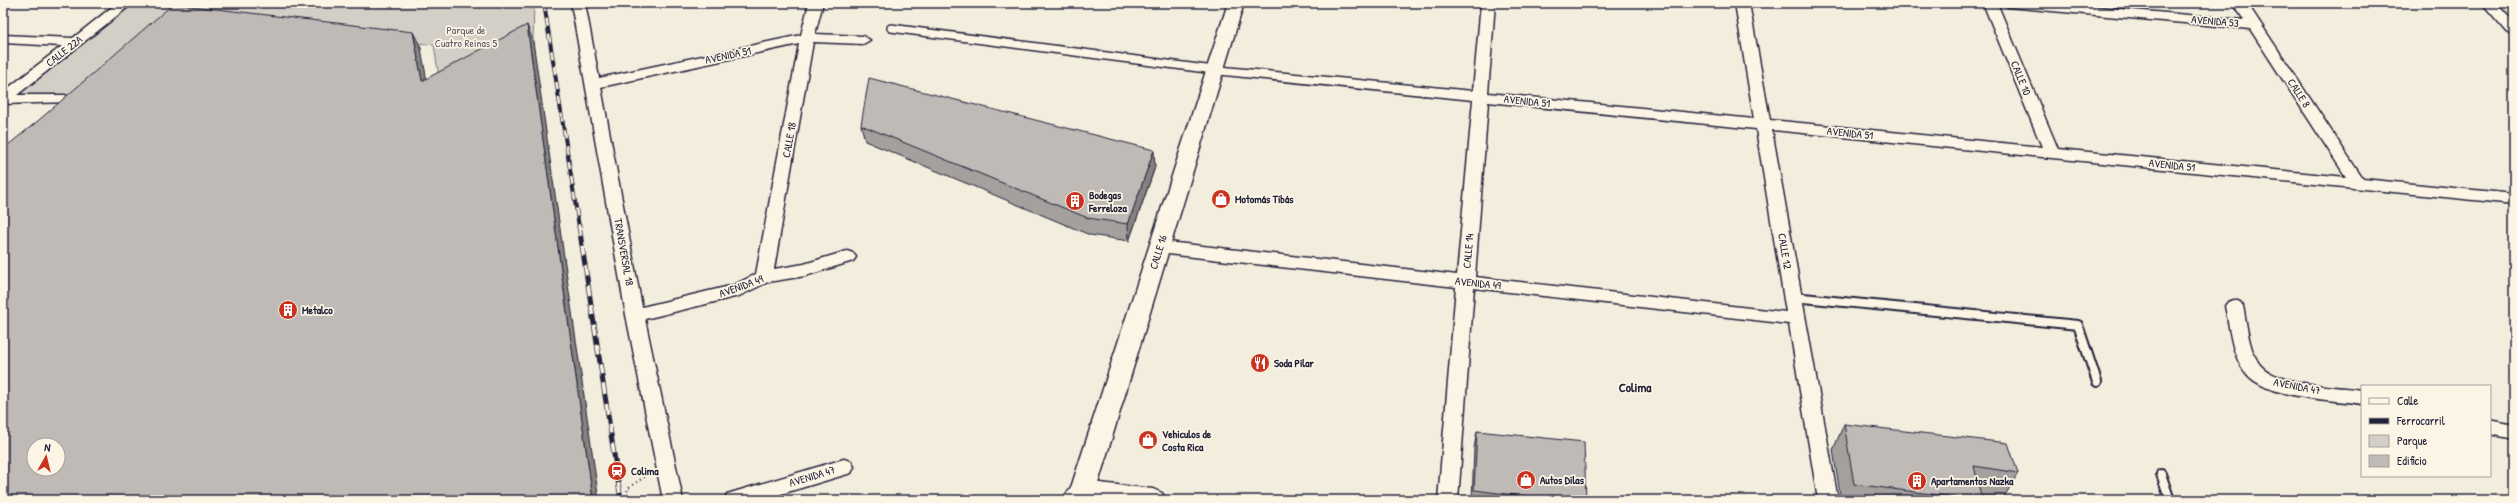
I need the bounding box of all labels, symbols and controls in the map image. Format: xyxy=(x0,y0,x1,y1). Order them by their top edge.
street label: AVENIDA 53 xyxy=(2191,12,2239,30)
park label: Parque de Cuatro Reinas 5 xyxy=(435,23,497,50)
street label: CALLE 22A xyxy=(43,32,86,70)
street label: AVENIDA 51 xyxy=(704,43,752,67)
street label: CALLE 10 xyxy=(2008,59,2034,97)
street label: CALLE 8 xyxy=(2284,76,2314,110)
street label: AVENIDA 51 xyxy=(1503,92,1551,110)
street label: CALLE 18 xyxy=(779,121,799,159)
street label: AVENIDA 51 xyxy=(1826,124,1874,142)
street label: AVENIDA 51 xyxy=(2148,156,2196,174)
place label: Bodegas Ferreloza xyxy=(1088,188,1127,215)
shop icon: Motomás Tibás xyxy=(1210,188,1232,210)
building icon: Bodegas Ferreloza xyxy=(1064,190,1086,212)
place label: Motomás Tibás xyxy=(1235,192,1294,206)
street label: TRANSVERSAL 18 xyxy=(611,217,637,287)
street label: CALLE 16 xyxy=(1146,232,1170,271)
street label: CALLE 12 xyxy=(1775,232,1795,270)
street label: CALLE 14 xyxy=(1459,233,1477,269)
street label: AVENIDA 49 xyxy=(717,272,765,300)
street label: AVENIDA 49 xyxy=(1454,274,1502,292)
building icon: Metalco xyxy=(277,299,299,321)
place label: Metalco xyxy=(302,303,333,317)
restaurant icon: Soda Pilar xyxy=(1249,352,1271,374)
place label: Soda Pilar xyxy=(1274,356,1315,370)
street label: AVENIDA 47 xyxy=(2272,375,2322,397)
district label: Colima xyxy=(1619,378,1652,396)
legend xyxy=(2361,385,2491,477)
text: Calle xyxy=(2397,392,2418,409)
text: Ferrocarril xyxy=(2396,412,2446,429)
place label: Vehiculos de Costa Rica xyxy=(1162,427,1212,454)
shop icon: Vehiculos de Costa Rica xyxy=(1137,429,1159,451)
text: Parque xyxy=(2397,432,2427,449)
north arrow xyxy=(26,437,66,477)
text: N xyxy=(44,440,51,454)
text: Edificio xyxy=(2397,452,2427,469)
station icon: Colima xyxy=(606,460,628,482)
street label: AVENIDA 47 xyxy=(787,462,837,490)
place label: Colima xyxy=(631,464,659,478)
shop icon: Autos Dilas xyxy=(1515,469,1537,491)
building icon: Apartamentos Nazka xyxy=(1906,470,1928,492)
place label: Autos Dilas xyxy=(1540,473,1585,487)
place label: Apartamentos Nazka xyxy=(1931,474,2014,489)

